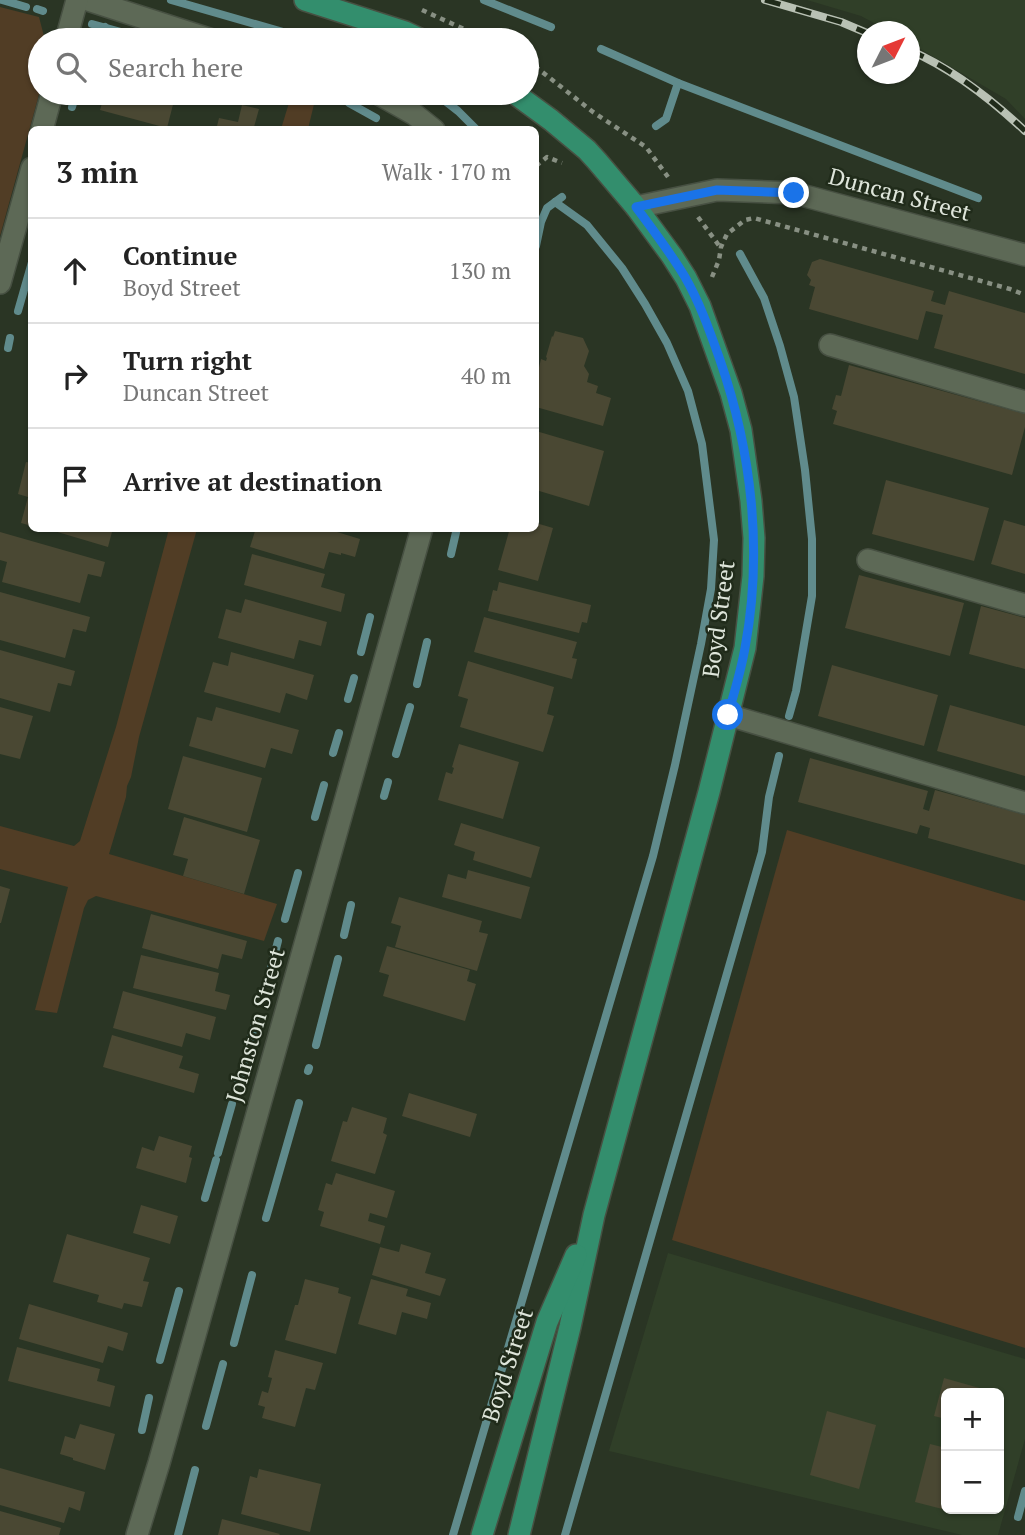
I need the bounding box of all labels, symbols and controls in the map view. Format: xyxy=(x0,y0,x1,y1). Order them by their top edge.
north arrow xyxy=(857,21,920,84)
search box xyxy=(28,28,539,105)
icon: search xyxy=(52,48,90,86)
text: Search here xyxy=(108,50,243,84)
text: 3 min xyxy=(56,152,138,192)
text: Walk · 170 m xyxy=(382,156,511,187)
street label: Duncan Street xyxy=(825,160,975,228)
route end xyxy=(778,177,809,208)
text: Continue xyxy=(123,238,237,272)
icon: ahead xyxy=(56,252,94,290)
text: 130 m xyxy=(449,255,511,286)
text: Boyd Street xyxy=(123,272,241,303)
text: Turn right xyxy=(123,343,252,377)
icon: right xyxy=(56,357,94,395)
text: 40 m xyxy=(461,360,511,391)
text: Duncan Street xyxy=(123,377,269,408)
icon: arrive xyxy=(56,462,94,500)
text: Arrive at destination xyxy=(123,464,382,498)
street label: Boyd Street xyxy=(694,558,742,679)
route start xyxy=(712,699,743,730)
street label: Johnston Street xyxy=(218,944,292,1106)
street label: Boyd Street xyxy=(474,1304,540,1426)
map controls xyxy=(941,1388,1004,1514)
button: + xyxy=(941,1388,1004,1451)
button: − xyxy=(941,1451,1004,1514)

